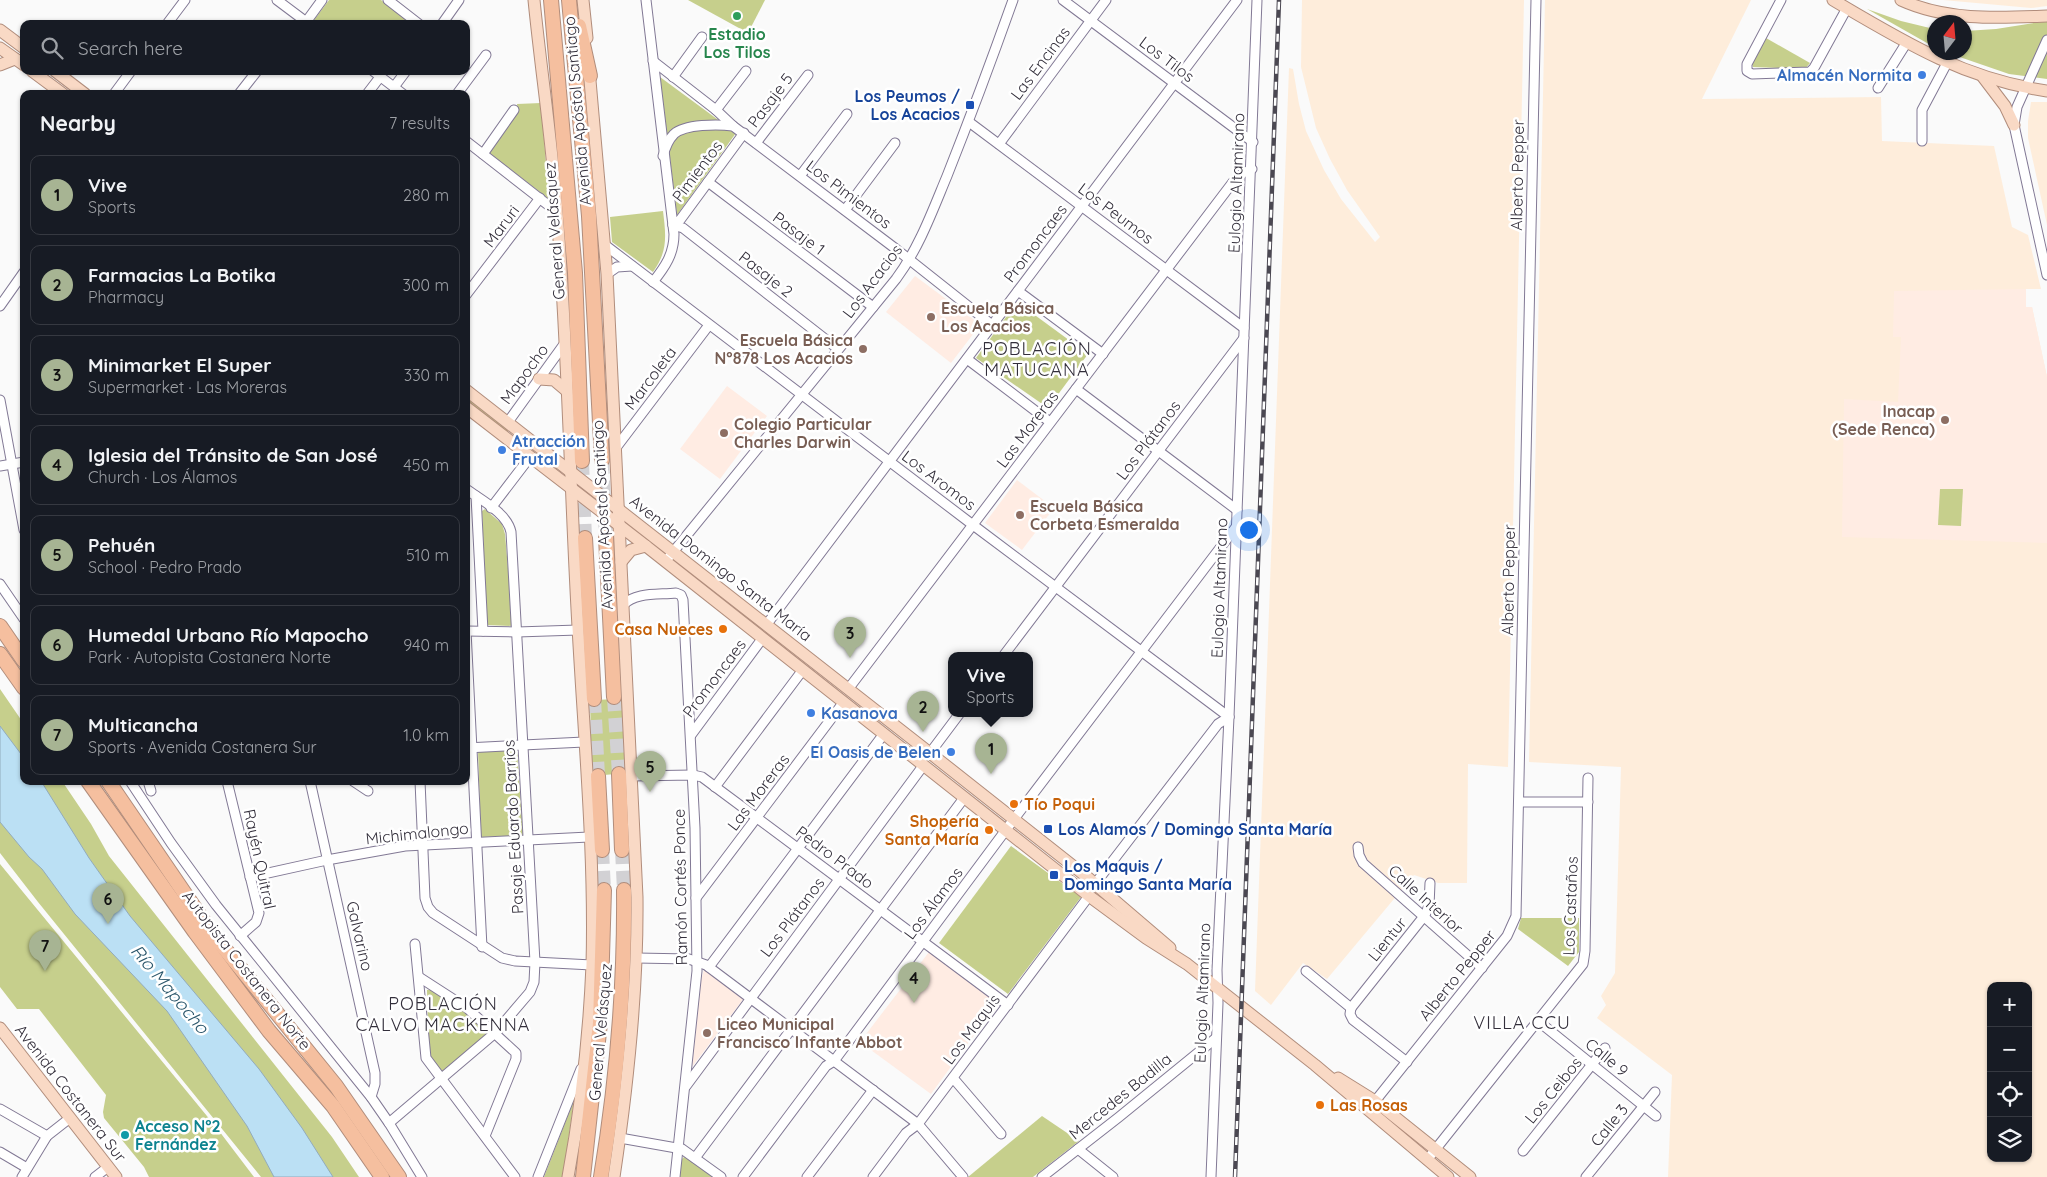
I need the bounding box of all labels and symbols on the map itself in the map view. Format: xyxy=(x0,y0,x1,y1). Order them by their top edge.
marker: Estadio Los Tilos xyxy=(731,10,743,22)
north arrow xyxy=(1927,15,1972,60)
street label: Avenida Apóstol Santiago xyxy=(559,16,595,206)
street label: Las Encinas xyxy=(1006,22,1074,104)
place label: Estadio Los Tilos xyxy=(704,24,771,62)
street label: Los Tilos xyxy=(1135,32,1199,86)
place label: Almacén Normita xyxy=(1777,65,1912,85)
street label: Pasaje 5 xyxy=(743,69,797,131)
marker: Almacén Normita xyxy=(1916,69,1928,81)
place label: Los Peumos / Los Acacios xyxy=(854,86,960,124)
marker: Los Peumos / Los Acacios xyxy=(964,99,976,111)
street label: Eulogio Altamirano xyxy=(1224,113,1248,253)
street label: Alberto Pepper xyxy=(1506,119,1528,231)
street label: Pimientos xyxy=(667,136,727,206)
street label: Los Pimientos xyxy=(802,155,896,233)
street label: General Velásquez xyxy=(539,162,569,300)
street label: Los Peumos xyxy=(1074,178,1158,248)
street label: Promoncaes xyxy=(999,200,1071,286)
street label: Maruri xyxy=(479,201,523,251)
street label: Pasaje 1 xyxy=(769,207,829,259)
street label: Los Acacios xyxy=(838,240,906,322)
street label: Pasaje 2 xyxy=(735,247,797,301)
place label: Escuela Básica Los Acacios xyxy=(941,298,1054,336)
marker: Escuela Básica Los Acacios xyxy=(925,311,937,323)
place label: Escuela Básica N°878 Los Acacios xyxy=(715,330,853,368)
district label: POBLACIÓN MATUCANA xyxy=(982,337,1092,381)
street label: Mapocho xyxy=(496,340,552,408)
street label: Marcoleta xyxy=(620,342,680,414)
marker: Escuela Básica N°878 Los Acacios xyxy=(857,343,869,355)
street label: Las Moreras xyxy=(992,387,1062,471)
street label: Los Plátanos xyxy=(1112,396,1184,484)
place label: Inacap (Sede Renca) xyxy=(1832,401,1935,439)
place label: Colegio Particular Charles Darwin xyxy=(734,414,872,452)
marker: Inacap (Sede Renca) xyxy=(1939,414,1951,426)
street label: Avenida Apóstol Santiago xyxy=(587,420,617,610)
marker: Colegio Particular Charles Darwin xyxy=(718,427,730,439)
place label: Atracción Frutal xyxy=(512,431,585,469)
marker: Atracción Frutal xyxy=(496,444,508,456)
street label: Los Aromos xyxy=(898,446,980,514)
street label: Avenida Domingo Santa María xyxy=(626,491,816,645)
place label: Escuela Básica Corbeta Esmeralda xyxy=(1030,496,1180,534)
marker: Escuela Básica Corbeta Esmeralda xyxy=(1014,509,1026,521)
your location xyxy=(1236,517,1262,543)
street label: Eulogio Altamirano xyxy=(1207,518,1231,658)
street label: Alberto Pepper xyxy=(1497,524,1519,636)
pin: 3 xyxy=(834,617,866,658)
place label: Casa Nueces xyxy=(614,619,713,639)
marker: Casa Nueces xyxy=(717,623,729,635)
street label: Promoncaes xyxy=(678,635,750,721)
pin: 2 xyxy=(907,691,939,732)
place label: Kasanova xyxy=(821,703,898,723)
marker: Kasanova xyxy=(805,707,817,719)
pin: 1 xyxy=(975,733,1007,774)
street label: Pasaje Eduardo Barrios xyxy=(498,739,528,915)
place label: El Oasis de Belen xyxy=(810,742,941,762)
marker: El Oasis de Belen xyxy=(945,746,957,758)
street label: Las Moreras xyxy=(723,750,793,834)
pin: 5 xyxy=(634,751,666,792)
place label: Tío Poqui xyxy=(1024,794,1095,814)
marker: Tío Poqui xyxy=(1008,798,1020,810)
street label: Rayén Quitral xyxy=(240,807,280,911)
street label: Ramón Cortés Ponce xyxy=(669,809,691,965)
place label: Shopería Santa María xyxy=(885,811,979,849)
street label: Michimalongo xyxy=(364,818,470,848)
place label: Los Alamos / Domingo Santa María xyxy=(1058,819,1332,839)
street label: Pedro Prado xyxy=(792,821,878,893)
marker: Los Alamos / Domingo Santa María xyxy=(1042,823,1054,835)
marker: Shopería Santa María xyxy=(983,824,995,836)
place label: Los Maquis / Domingo Santa María xyxy=(1064,856,1232,894)
street label: Los Castaños xyxy=(1558,856,1582,956)
street label: Calle Interior xyxy=(1384,860,1468,938)
street label: Los Álamos xyxy=(899,863,967,943)
marker: Los Maquis / Domingo Santa María xyxy=(1048,869,1060,881)
street label: Los Plátanos xyxy=(756,873,828,961)
pin: 6 xyxy=(92,883,124,924)
street label: Autopista Costanera Norte xyxy=(178,886,316,1054)
street label: Galvarino xyxy=(342,899,378,973)
street label: Lientur xyxy=(1363,913,1411,965)
street label: Eulogio Altamirano xyxy=(1190,923,1214,1063)
street label: Alberto Pepper xyxy=(1414,925,1500,1025)
pin: 7 xyxy=(29,930,61,971)
water label: Río Mapocho xyxy=(126,940,215,1039)
street label: General Velásquez xyxy=(584,962,616,1102)
pin: 4 xyxy=(898,962,930,1003)
street label: Los Maquis xyxy=(938,990,1004,1068)
district label: POBLACIÓN CALVO MACKENNA xyxy=(356,992,530,1036)
district label: VILLA CCU xyxy=(1473,1011,1571,1034)
place label: Liceo Municipal Francisco Infante Abbot xyxy=(717,1014,903,1052)
street label: Avenida Costanera Sur xyxy=(11,1020,131,1166)
marker: Liceo Municipal Francisco Infante Abbot xyxy=(701,1027,713,1039)
street label: Calle 9 xyxy=(1581,1034,1633,1080)
street label: Mercedes Badilla xyxy=(1065,1048,1175,1144)
street label: Los Ceibos xyxy=(1520,1053,1586,1127)
place label: Las Rosas xyxy=(1330,1095,1408,1115)
marker: Las Rosas xyxy=(1314,1099,1326,1111)
street label: Calle 3 xyxy=(1586,1100,1632,1150)
place label: Acceso N°2 Fernández xyxy=(135,1116,221,1154)
marker: Acceso N°2 Fernández xyxy=(119,1129,131,1141)

